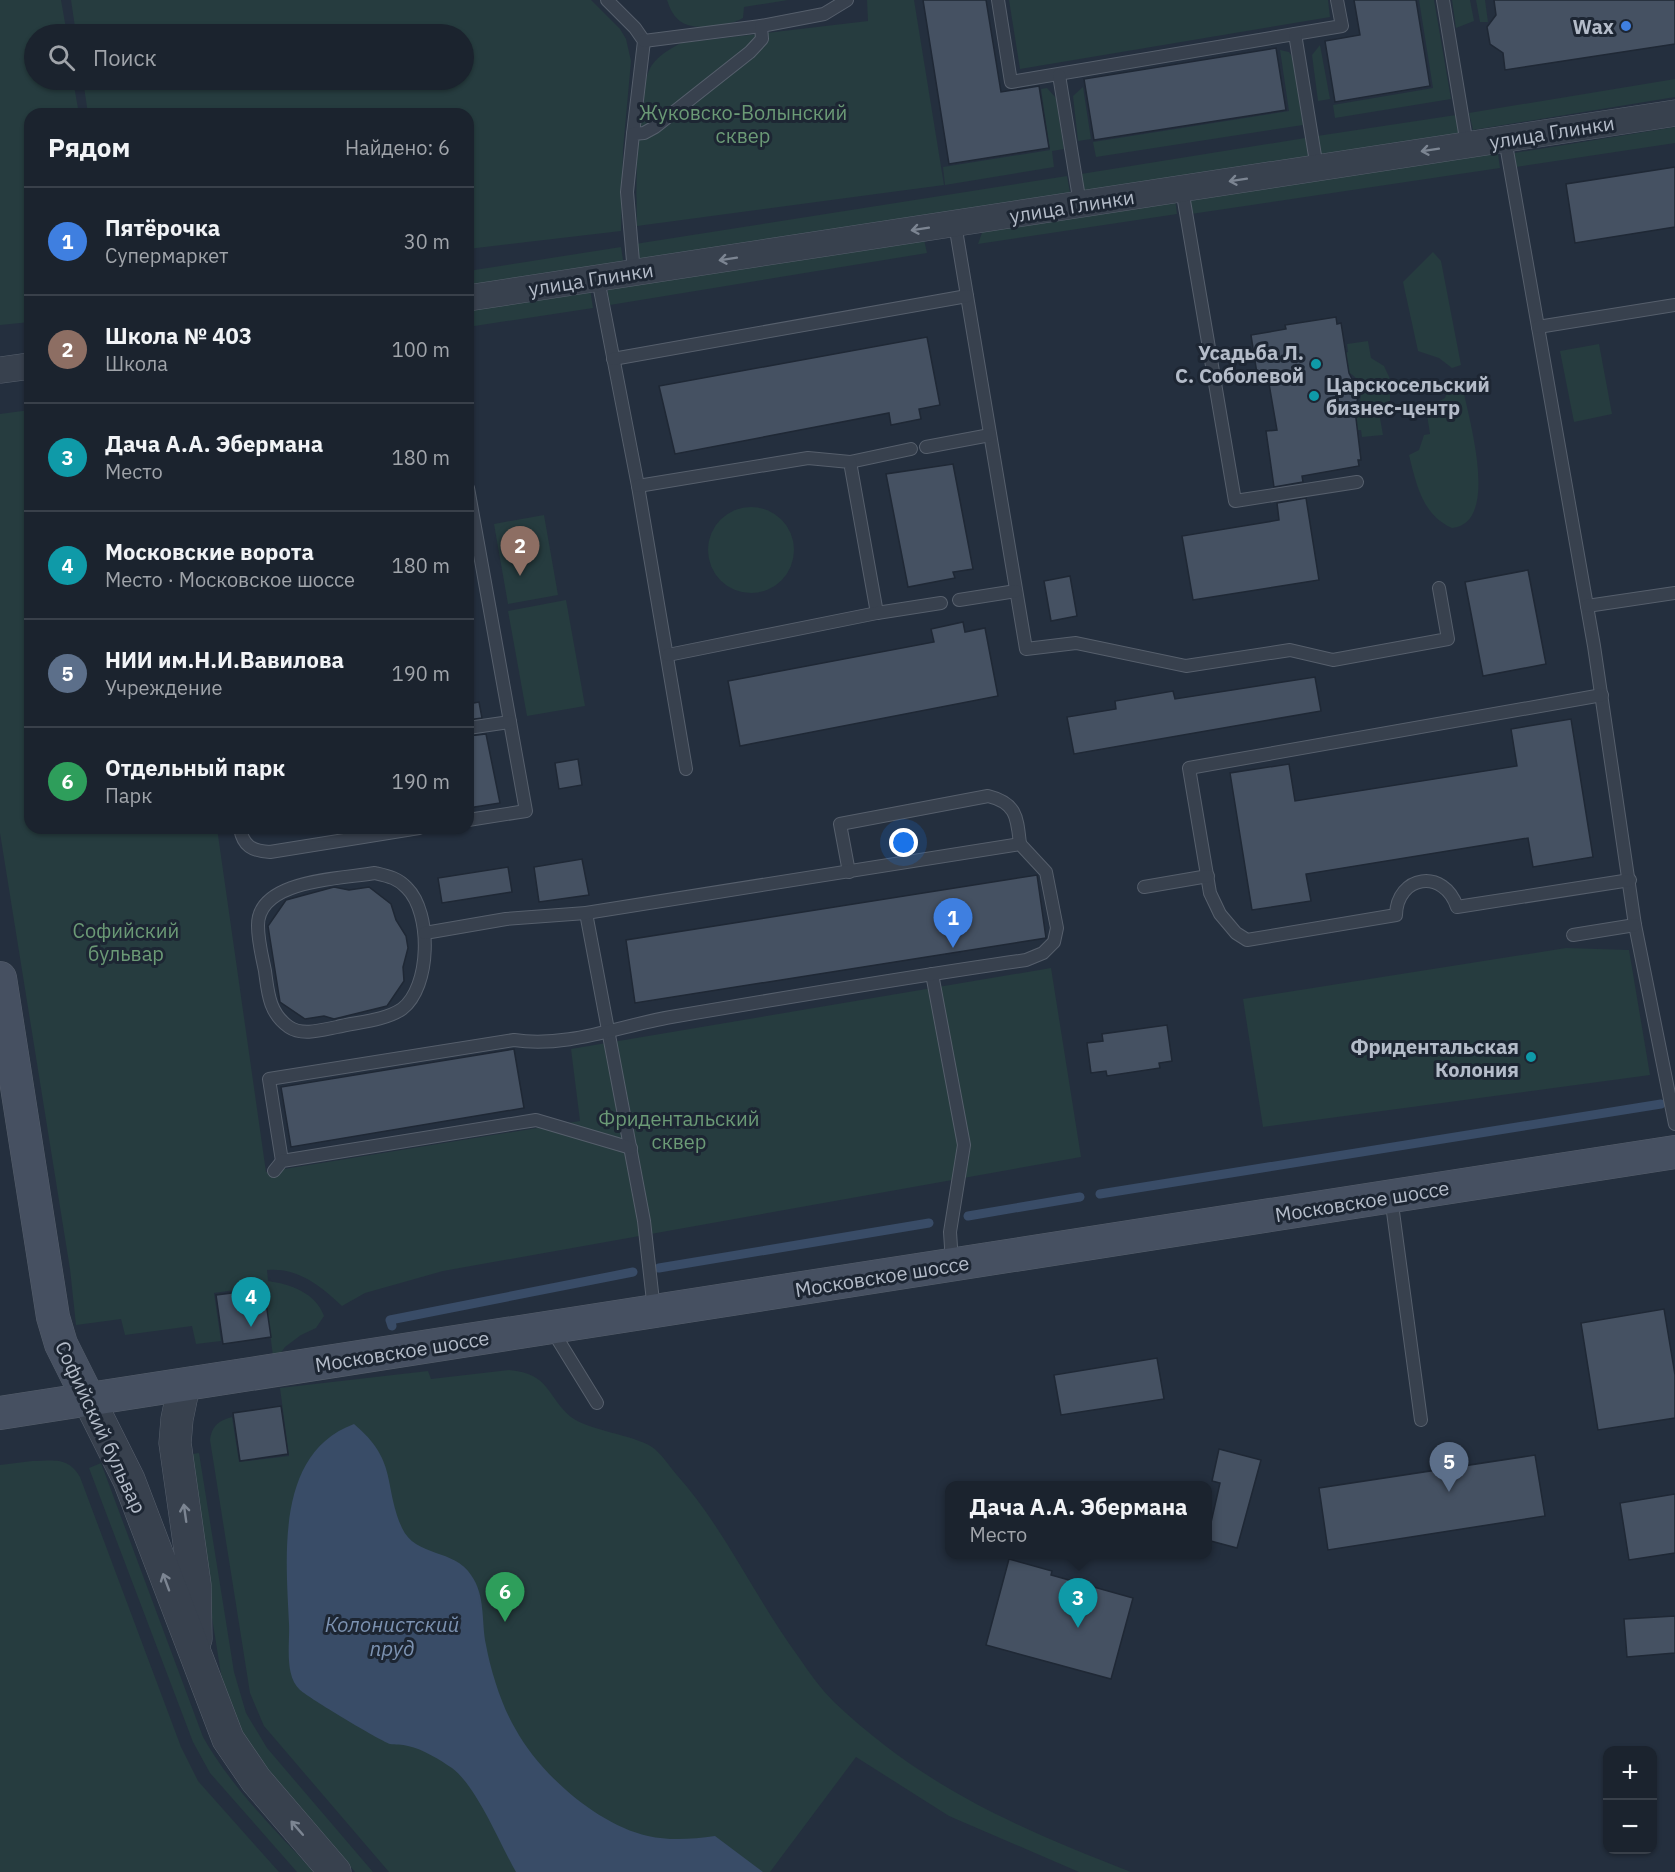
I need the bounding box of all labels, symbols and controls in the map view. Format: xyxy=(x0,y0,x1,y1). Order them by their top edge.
place label: Wax xyxy=(1573,13,1614,40)
marker: Wax xyxy=(1619,19,1633,33)
search box xyxy=(24,24,474,90)
icon: search xyxy=(45,41,78,74)
text: Поиск xyxy=(93,43,157,72)
park label: Жуковско-Волынский сквер xyxy=(639,99,847,149)
street label: улица Глинки xyxy=(1488,109,1616,155)
text: Рядом xyxy=(48,130,130,164)
text: Найдено: 6 xyxy=(345,134,450,161)
one-way arrow xyxy=(1421,145,1441,156)
one-way arrow xyxy=(1228,175,1248,186)
street label: улица Глинки xyxy=(1008,183,1136,229)
text: Пятёрочка xyxy=(105,213,220,242)
one-way arrow xyxy=(911,224,931,235)
text: 1 xyxy=(62,228,74,255)
text: 30 m xyxy=(404,228,450,255)
text: Супермаркет xyxy=(105,242,228,269)
one-way arrow xyxy=(718,253,738,264)
street label: улица Глинки xyxy=(527,256,655,302)
text: Школа № 403 xyxy=(105,321,252,350)
text: 2 xyxy=(62,336,74,363)
text: 100 m xyxy=(392,336,450,363)
place label: Усадьба Л. С. Соболевой xyxy=(1175,339,1304,389)
text: Школа xyxy=(105,350,168,377)
marker: Усадьба Л. С. Соболевой xyxy=(1309,357,1323,371)
place label: Царскосельский бизнес-центр xyxy=(1326,371,1490,421)
marker: Царскосельский бизнес-центр xyxy=(1307,389,1321,403)
text: Дача А.А. Эбермана xyxy=(105,429,323,458)
text: 3 xyxy=(62,444,74,471)
text: 180 m xyxy=(392,444,450,471)
text: Место xyxy=(105,458,163,485)
pin: 2 xyxy=(500,526,540,576)
text: Московские ворота xyxy=(105,537,314,566)
text: 4 xyxy=(62,552,74,579)
text: 180 m xyxy=(392,552,450,579)
text: Место · Московское шоссе xyxy=(105,566,355,593)
text: НИИ им.Н.И.Вавилова xyxy=(105,645,344,674)
text: 5 xyxy=(62,660,74,687)
text: 190 m xyxy=(392,660,450,687)
text: Учреждение xyxy=(105,674,222,701)
text: Отдельный парк xyxy=(105,753,285,782)
text: 6 xyxy=(62,768,74,795)
text: 190 m xyxy=(392,768,450,795)
text: Парк xyxy=(105,782,152,809)
your location xyxy=(889,828,918,857)
pin: 1 xyxy=(934,898,972,948)
park label: Софийский бульвар xyxy=(73,917,179,967)
place label: Фридентальская Колония xyxy=(1350,1033,1519,1083)
marker: Фридентальская Колония xyxy=(1524,1050,1538,1064)
park label: Фридентальский сквер xyxy=(598,1105,760,1155)
street label: Московское шоссе xyxy=(1273,1174,1451,1228)
street label: Московское шоссе xyxy=(793,1249,971,1303)
pin: 4 xyxy=(232,1278,270,1327)
street label: Московское шоссе xyxy=(313,1324,491,1378)
street label: Софийский бульвар xyxy=(49,1336,153,1518)
pin: 5 xyxy=(1430,1442,1468,1492)
popup xyxy=(945,1481,1212,1559)
text: Дача А.А. Эбермана xyxy=(969,1492,1188,1521)
one-way arrow xyxy=(180,1504,191,1524)
text: Место xyxy=(969,1521,1027,1548)
pin: 6 xyxy=(486,1572,524,1622)
one-way arrow xyxy=(160,1573,171,1591)
pin: 3 xyxy=(1058,1578,1098,1628)
water label: Колонистский пруд xyxy=(325,1610,459,1662)
map controls xyxy=(1603,1746,1657,1854)
button: + xyxy=(1603,1746,1657,1800)
button: − xyxy=(1603,1800,1657,1854)
one-way arrow xyxy=(290,1821,304,1836)

